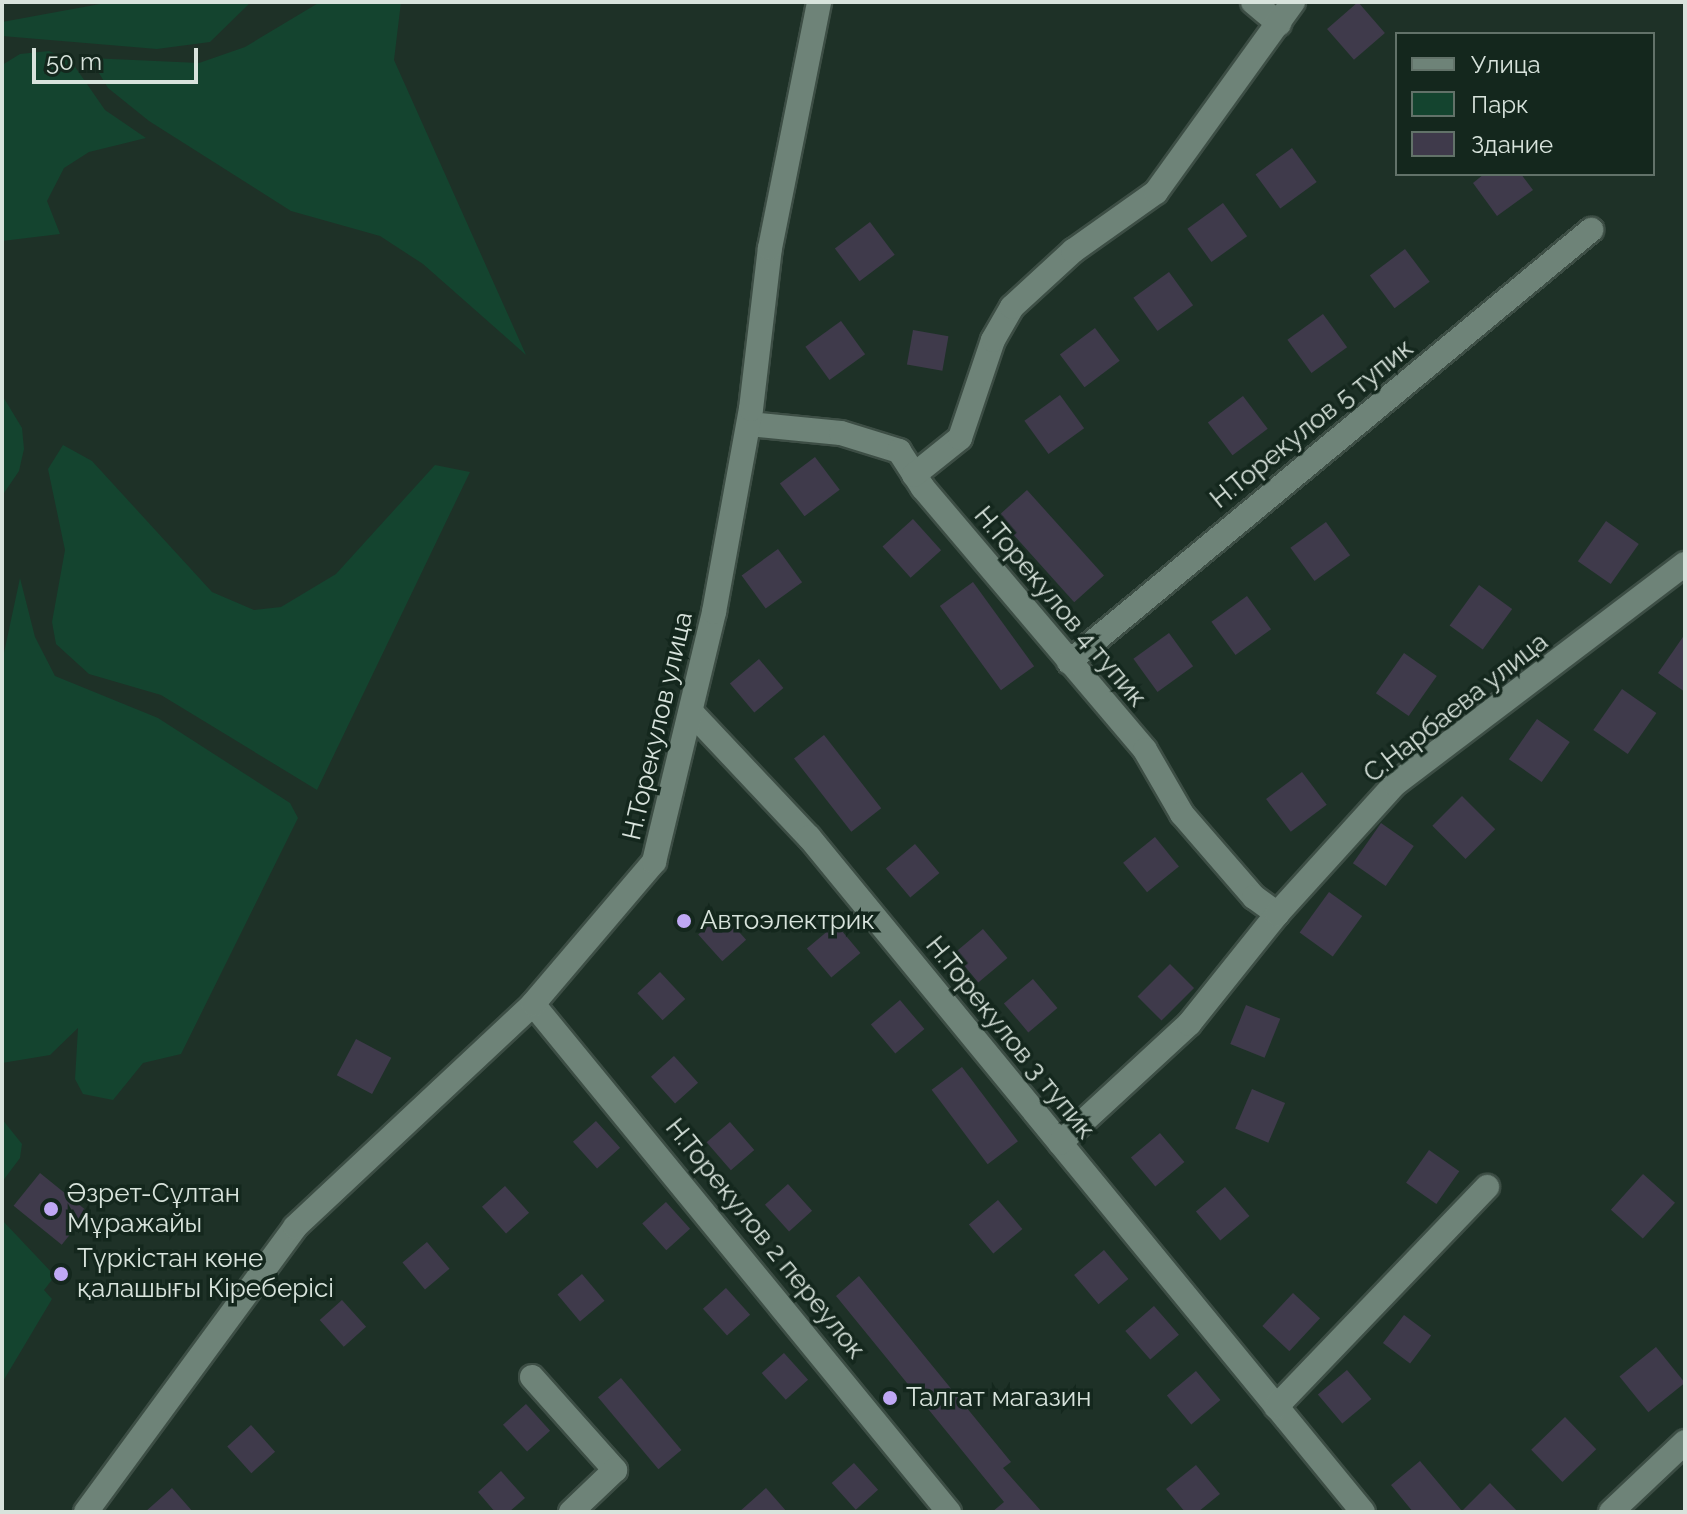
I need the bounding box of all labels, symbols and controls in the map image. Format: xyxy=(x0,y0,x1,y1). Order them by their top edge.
scale bar xyxy=(36,32,202,82)
legend xyxy=(1395,32,1655,176)
text: 50 m xyxy=(46,47,102,76)
text: Улица xyxy=(1471,50,1541,79)
text: Парк xyxy=(1471,90,1529,119)
text: Здание xyxy=(1471,130,1553,159)
street label: Н.Торекулов 5 тупик xyxy=(1204,333,1420,515)
street label: Н.Торекулов 4 тупик xyxy=(967,501,1153,713)
street label: Н.Торекулов улица xyxy=(616,608,700,844)
street label: С.Нарбаева улица xyxy=(1358,626,1554,790)
place label: Автоэлектрик xyxy=(700,905,875,937)
marker: Автоэлектрик xyxy=(675,912,693,930)
street label: Н.Торекулов 3 тупик xyxy=(919,931,1101,1145)
street label: Н.Торекулов 2 переулок xyxy=(659,1113,871,1365)
place label: Әзрет-Сұлтан Мұражайы xyxy=(67,1178,240,1240)
marker: Әзрет-Сұлтан Мұражайы xyxy=(42,1200,60,1218)
place label: Түркістан көне қалашығы Кіреберісі xyxy=(77,1243,334,1304)
marker: Түркістан көне қалашығы Кіреберісі xyxy=(52,1265,70,1283)
place label: Талгат магазин xyxy=(906,1382,1091,1414)
marker: Талгат магазин xyxy=(881,1389,899,1407)

